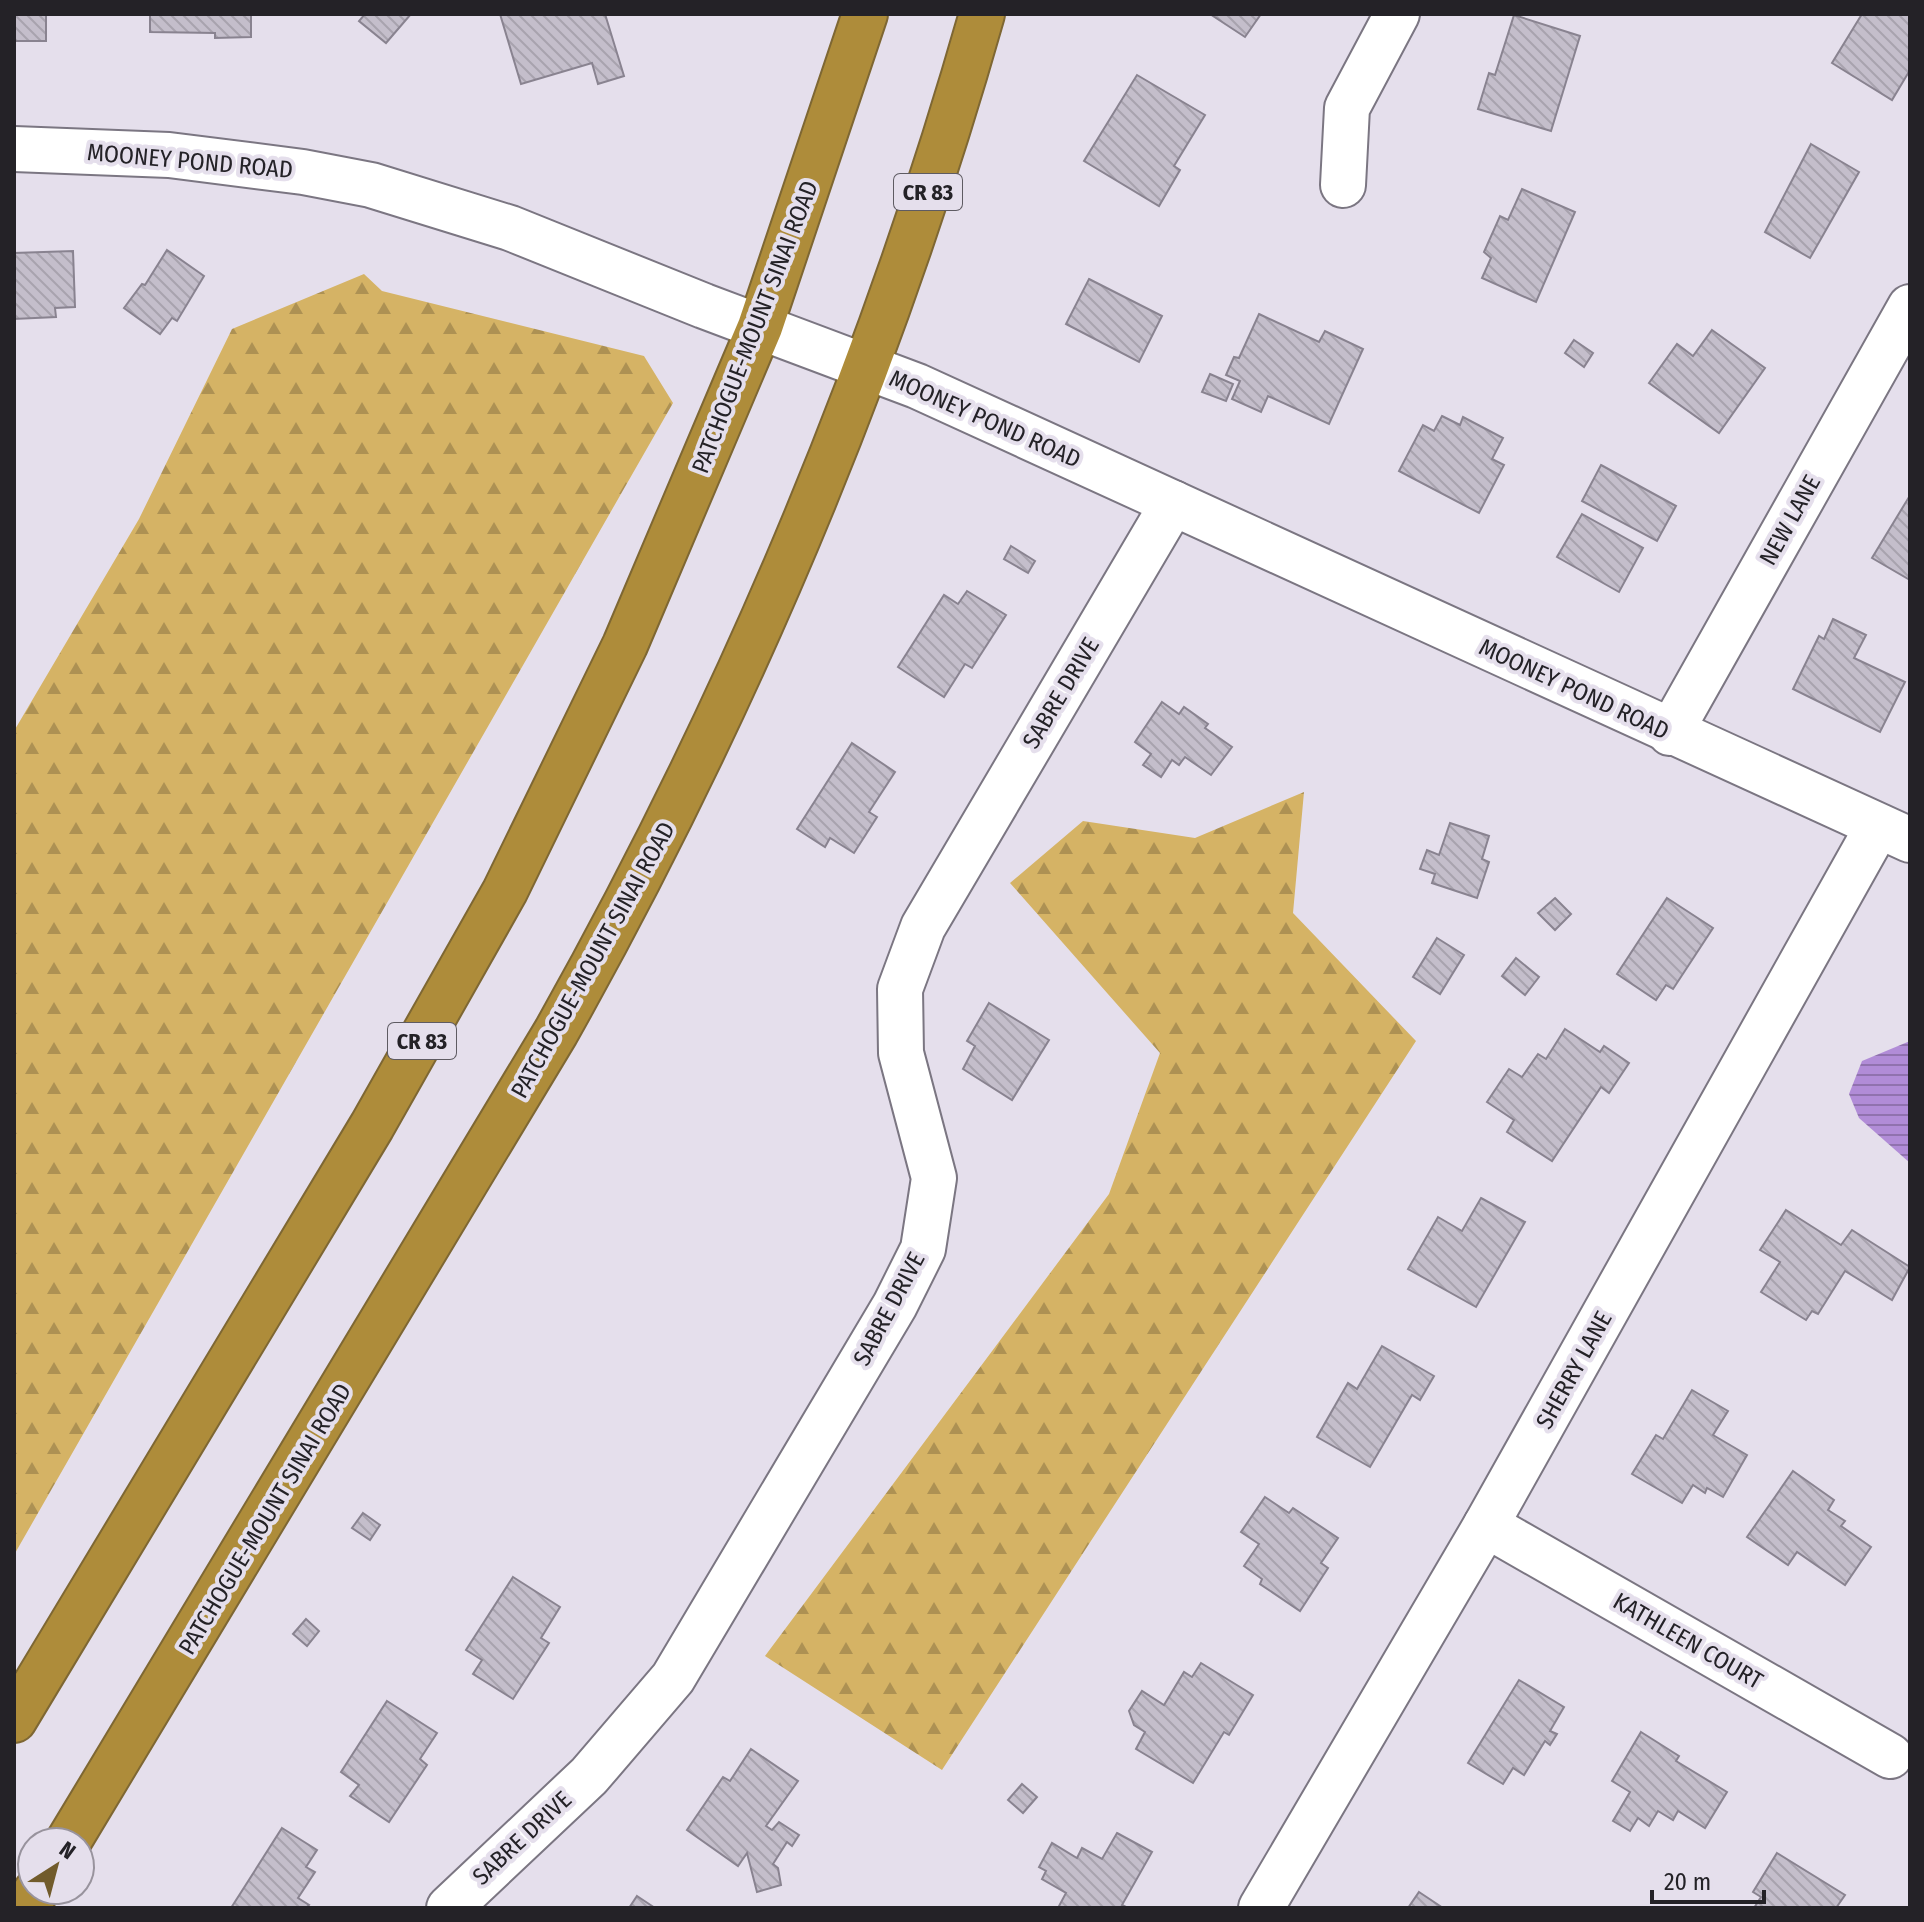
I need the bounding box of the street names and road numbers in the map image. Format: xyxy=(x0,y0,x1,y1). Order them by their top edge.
street label: MOONEY POND ROAD xyxy=(86,138,294,184)
road number: CR 83 xyxy=(894,174,962,210)
street label: PATCHOGUE-MOUNT SINAI ROAD xyxy=(686,177,824,477)
street label: MOONEY POND ROAD xyxy=(885,364,1085,474)
street label: NEW LANE xyxy=(1754,470,1826,570)
street label: SABRE DRIVE xyxy=(1017,633,1105,753)
street label: MOONEY POND ROAD xyxy=(1475,633,1673,745)
street label: PATCHOGUE-MOUNT SINAI ROAD xyxy=(505,817,681,1103)
road number: CR 83 xyxy=(388,1023,456,1059)
street label: SABRE DRIVE xyxy=(847,1248,931,1370)
street label: SHERRY LANE xyxy=(1530,1306,1618,1434)
street label: PATCHOGUE-MOUNT SINAI ROAD xyxy=(173,1378,357,1660)
street label: KATHLEEN COURT xyxy=(1608,1587,1768,1695)
street label: SABRE DRIVE xyxy=(467,1785,577,1891)

